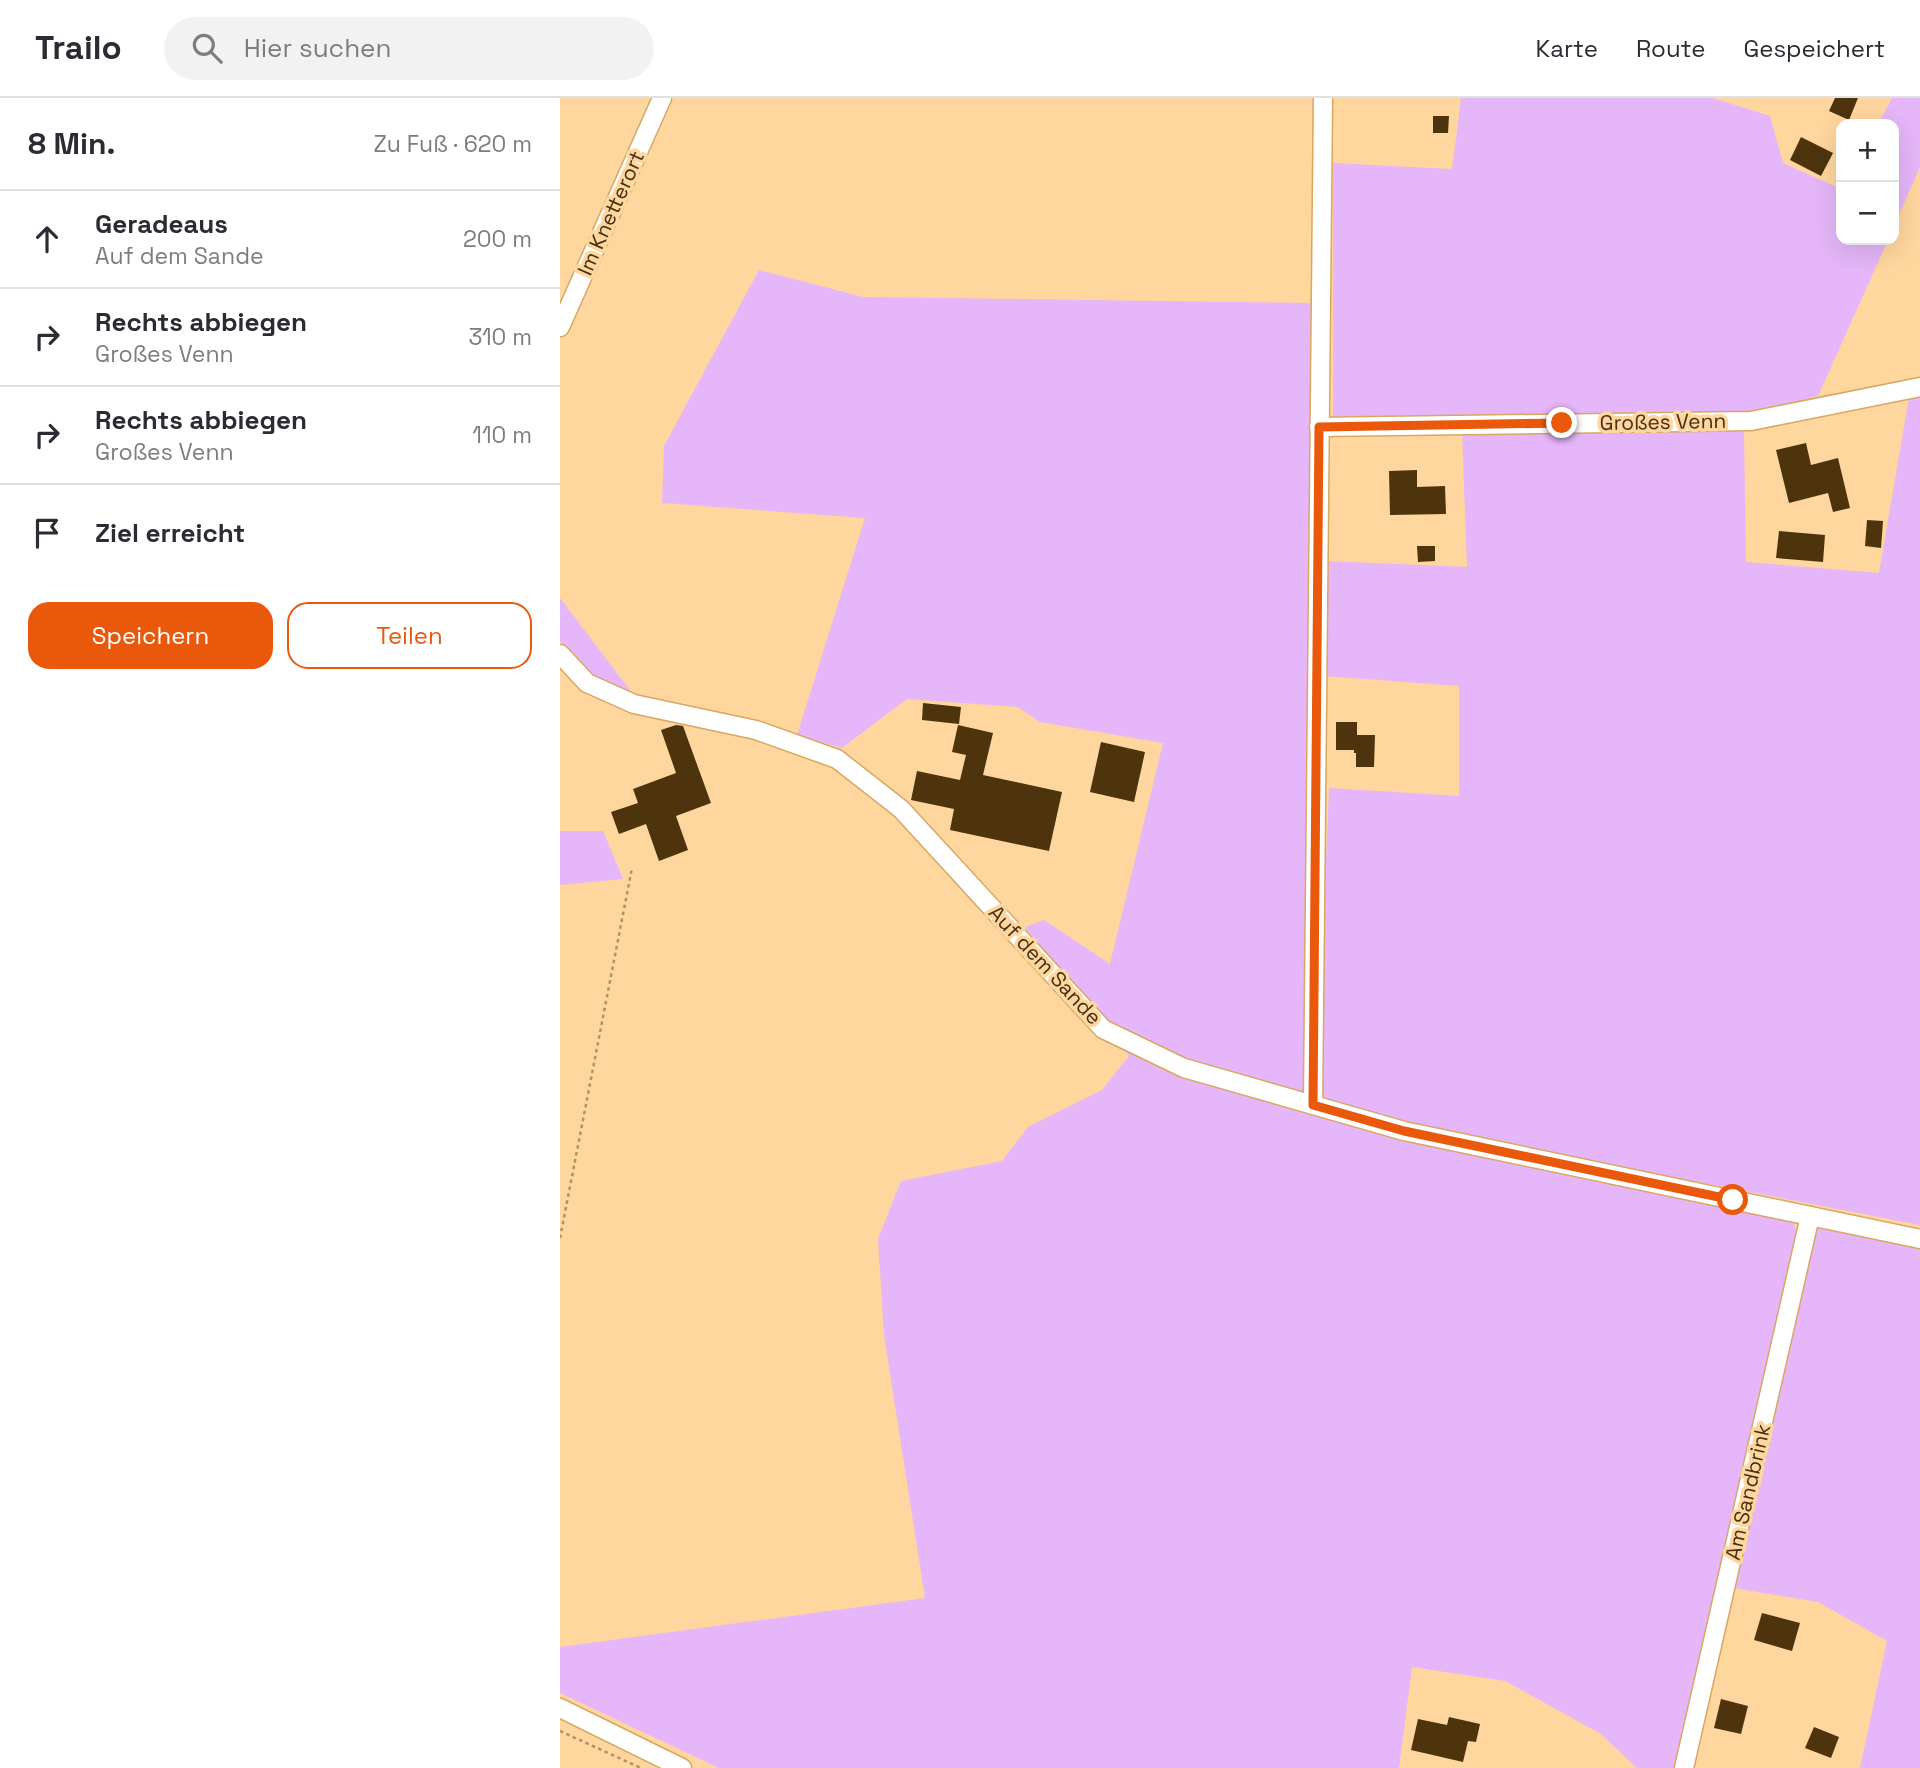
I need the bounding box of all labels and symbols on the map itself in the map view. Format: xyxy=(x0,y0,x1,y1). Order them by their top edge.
street label: Im Knetterort xyxy=(571,146,650,279)
route end xyxy=(1546,407,1577,438)
street label: Großes Venn xyxy=(1599,407,1727,436)
street label: Auf dem Sande xyxy=(983,899,1108,1030)
route start xyxy=(1717,1184,1748,1215)
street label: Am Sandbrink xyxy=(1719,1421,1776,1563)

